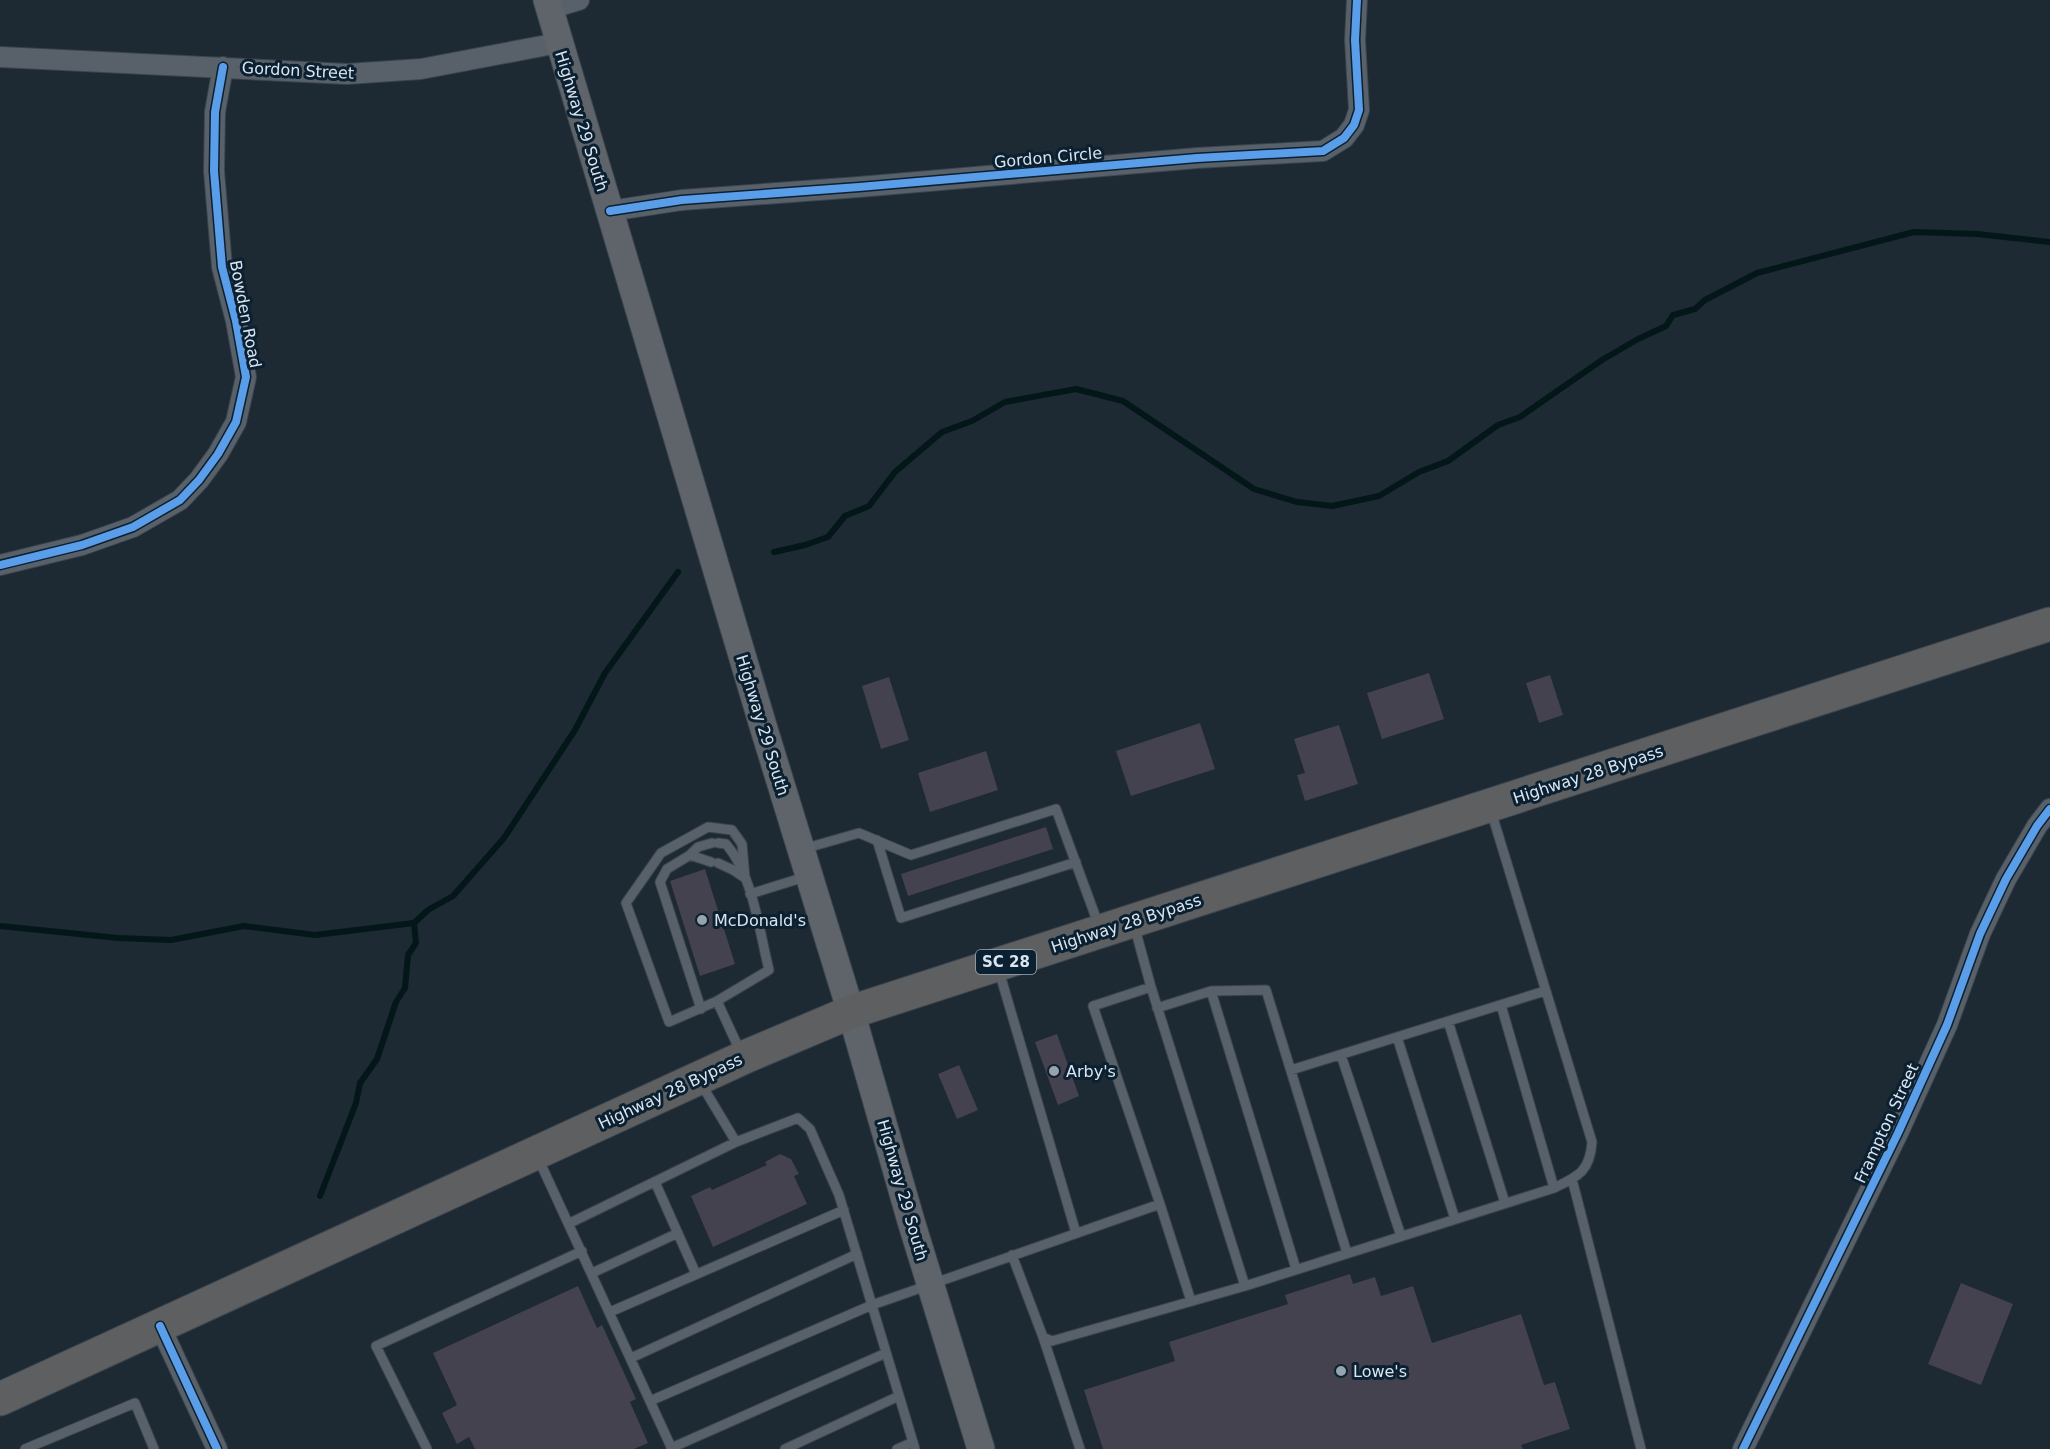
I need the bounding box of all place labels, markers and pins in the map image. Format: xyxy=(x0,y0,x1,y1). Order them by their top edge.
place label: McDonald's xyxy=(714,911,806,930)
marker: McDonald's xyxy=(695,913,709,927)
place label: Arby's xyxy=(1066,1062,1116,1081)
marker: Arby's xyxy=(1047,1064,1061,1078)
place label: Lowe's xyxy=(1353,1362,1407,1381)
marker: Lowe's xyxy=(1334,1364,1348,1378)

